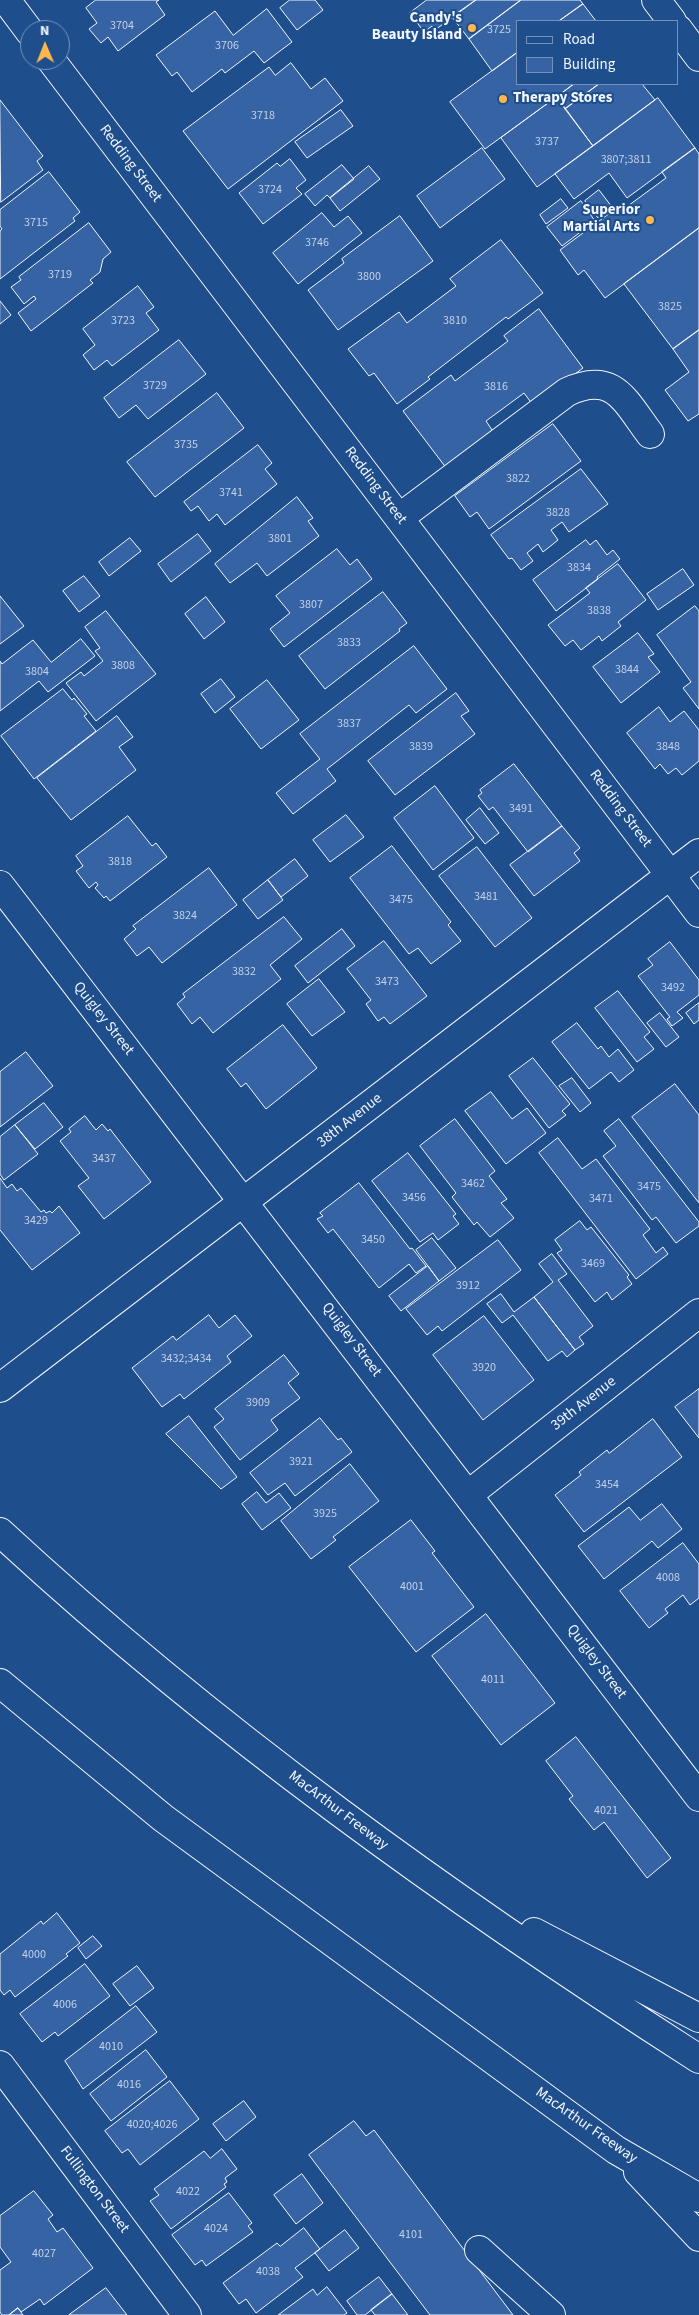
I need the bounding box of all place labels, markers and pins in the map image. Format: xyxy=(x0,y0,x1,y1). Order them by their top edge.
place label: Candy's Beauty Island xyxy=(372,10,462,45)
marker: Candy's Beauty Island xyxy=(466,22,478,34)
place label: Therapy Stores xyxy=(513,90,612,108)
marker: Therapy Stores xyxy=(497,93,509,105)
place label: Superior Martial Arts xyxy=(563,202,640,237)
marker: Superior Martial Arts xyxy=(644,214,656,226)

